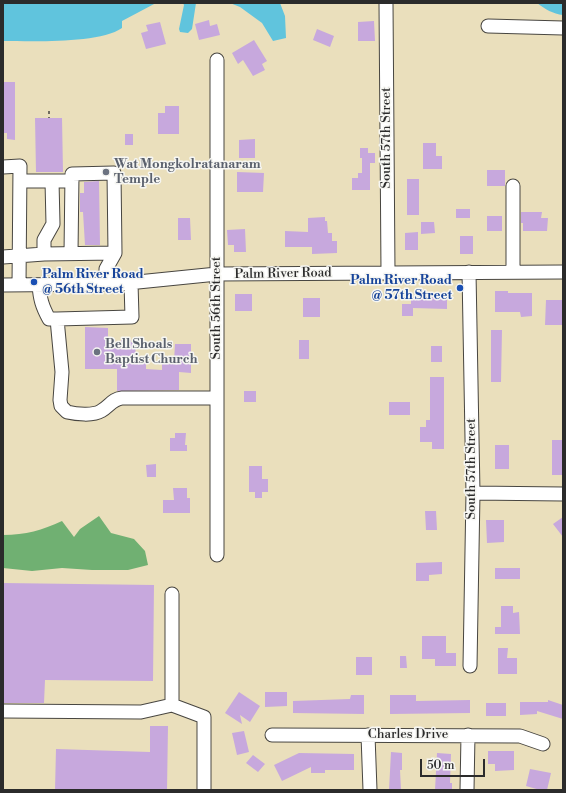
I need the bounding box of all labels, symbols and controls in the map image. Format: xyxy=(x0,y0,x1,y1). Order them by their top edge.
street label: South 57th Street xyxy=(379,87,395,189)
place label: Wat Mongkolratanaram Temple xyxy=(114,157,261,188)
marker: Wat Mongkolratanaram Temple xyxy=(101,167,111,177)
street label: South 56th Street xyxy=(209,257,225,359)
street label: Palm River Road xyxy=(234,265,332,283)
place label: Palm River Road @ 56th Street xyxy=(42,267,144,298)
place label: Palm River Road @ 57th Street xyxy=(350,273,452,304)
marker: Palm River Road @ 56th Street xyxy=(29,277,39,287)
marker: Palm River Road @ 57th Street xyxy=(455,283,465,293)
place label: Bell Shoals Baptist Church xyxy=(105,337,198,368)
marker: Bell Shoals Baptist Church xyxy=(92,347,102,357)
street label: South 57th Street xyxy=(464,418,480,520)
street label: Charles Drive xyxy=(368,727,448,743)
scale bar xyxy=(422,751,487,777)
text: 50 m xyxy=(427,758,455,773)

